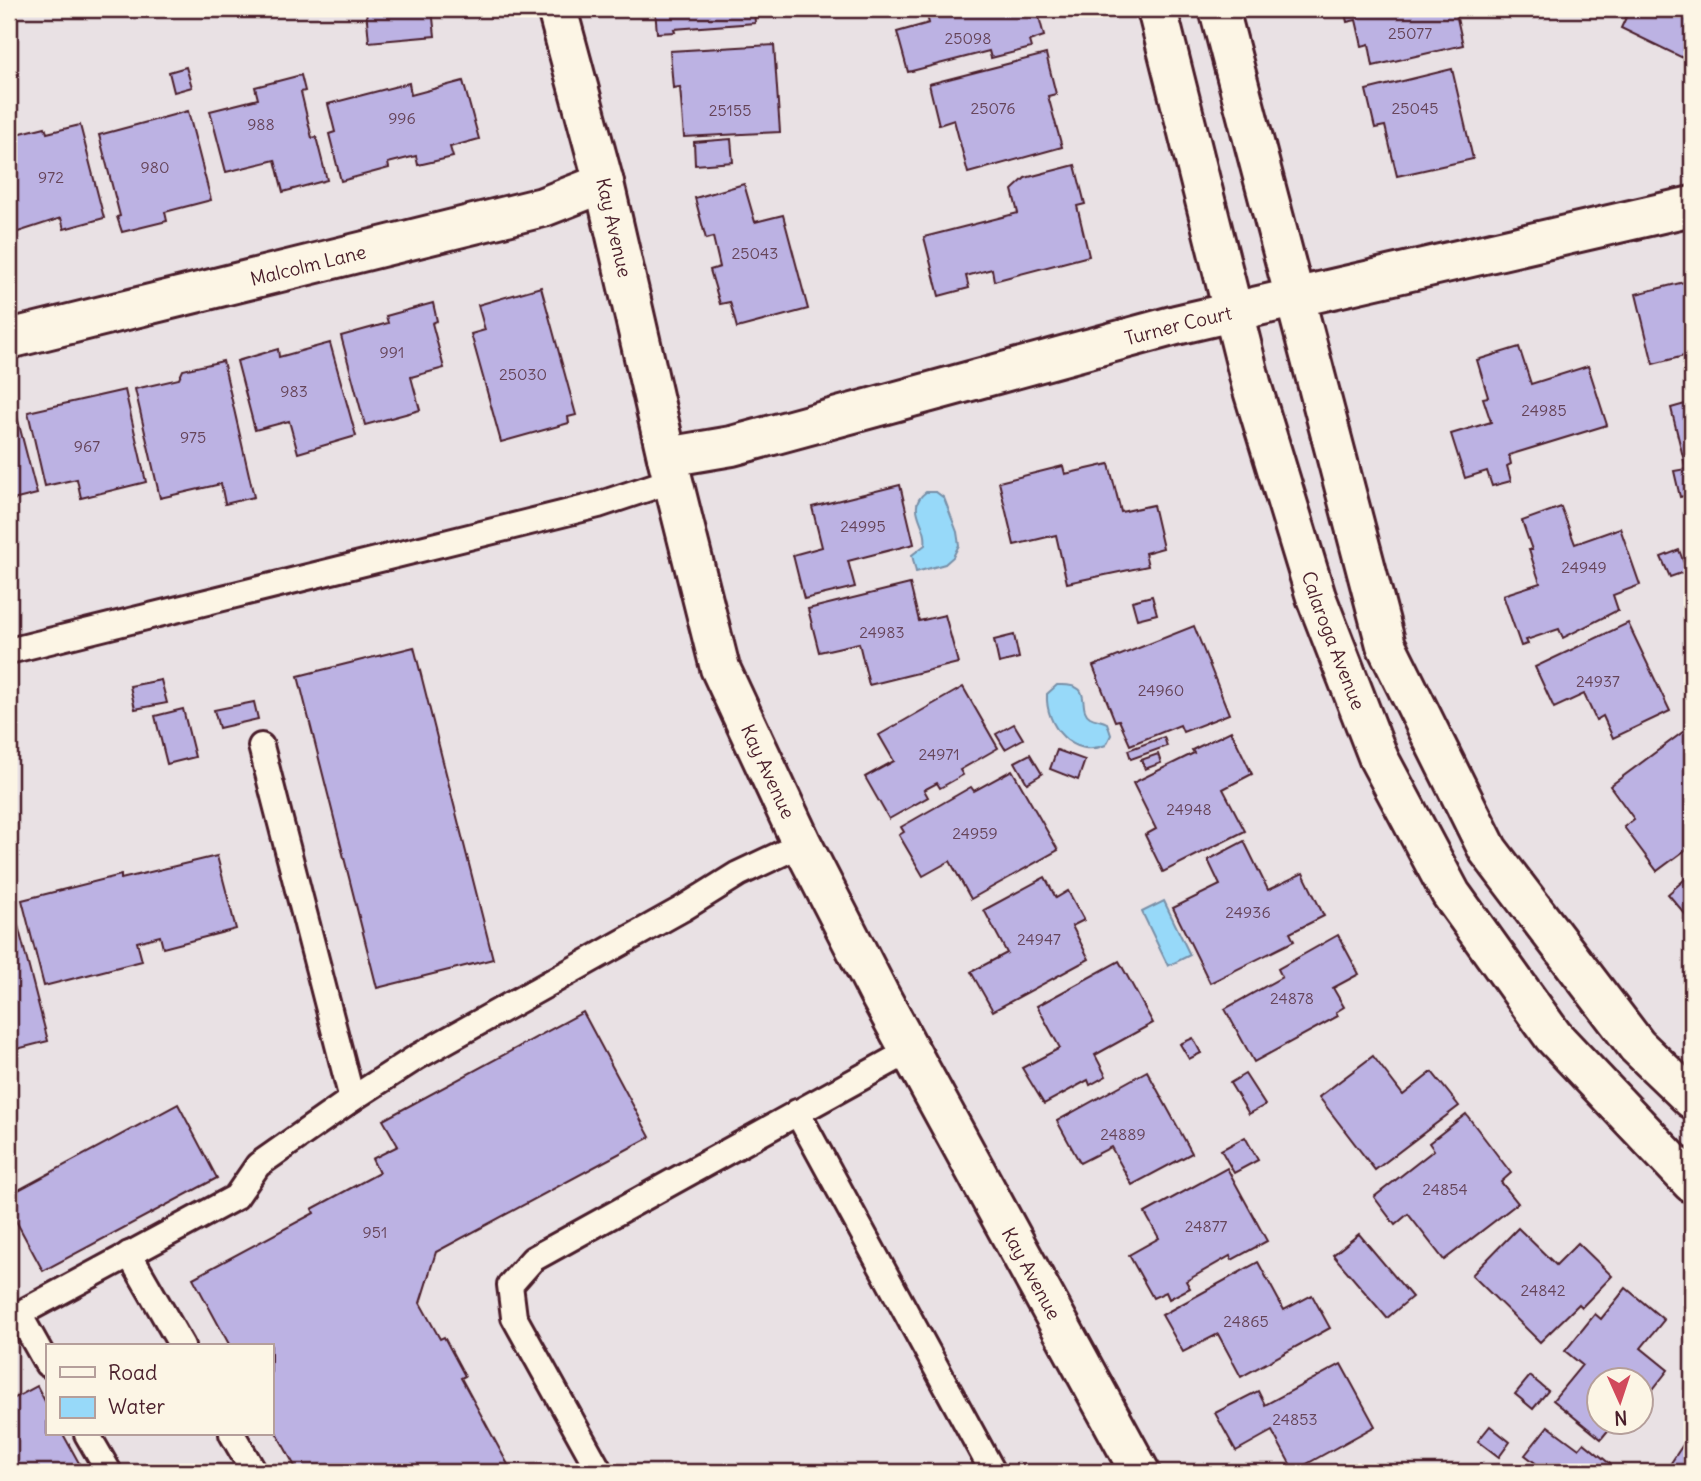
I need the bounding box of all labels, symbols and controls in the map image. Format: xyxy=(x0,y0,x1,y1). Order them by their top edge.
house number: 25077 xyxy=(1388,23,1432,43)
house number: 25098 xyxy=(945,28,991,48)
house number: 25076 xyxy=(970,98,1016,118)
house number: 25045 xyxy=(1392,98,1438,118)
house number: 25155 xyxy=(709,100,751,120)
house number: 996 xyxy=(388,108,416,128)
house number: 988 xyxy=(247,114,275,134)
house number: 980 xyxy=(141,157,169,177)
house number: 972 xyxy=(38,167,64,187)
street label: Kay Avenue xyxy=(591,175,637,280)
street label: Malcolm Lane xyxy=(248,239,368,291)
house number: 25043 xyxy=(732,243,778,263)
street label: Turner Court xyxy=(1122,301,1234,350)
house number: 991 xyxy=(380,342,404,362)
house number: 25030 xyxy=(499,364,547,384)
house number: 983 xyxy=(280,381,308,401)
house number: 24985 xyxy=(1521,400,1567,420)
house number: 975 xyxy=(180,427,206,447)
house number: 967 xyxy=(74,436,100,456)
house number: 24995 xyxy=(840,516,886,536)
house number: 24949 xyxy=(1561,557,1607,577)
street label: Calaroga Avenue xyxy=(1297,568,1371,713)
house number: 24983 xyxy=(859,622,905,642)
house number: 24937 xyxy=(1576,671,1620,691)
house number: 24960 xyxy=(1138,680,1184,700)
street label: Kay Avenue xyxy=(736,720,800,822)
house number: 24971 xyxy=(918,744,960,764)
house number: 24948 xyxy=(1166,799,1212,819)
house number: 24959 xyxy=(952,823,998,843)
house number: 24936 xyxy=(1225,902,1271,922)
house number: 24947 xyxy=(1017,929,1061,949)
house number: 24878 xyxy=(1270,988,1314,1008)
house number: 24889 xyxy=(1100,1124,1146,1144)
house number: 24854 xyxy=(1422,1179,1468,1199)
house number: 24877 xyxy=(1185,1216,1227,1236)
house number: 951 xyxy=(363,1222,387,1242)
street label: Kay Avenue xyxy=(997,1223,1066,1324)
house number: 24842 xyxy=(1521,1280,1566,1300)
house number: 24865 xyxy=(1223,1311,1269,1331)
legend xyxy=(46,1344,273,1436)
text: Road xyxy=(108,1359,157,1386)
north arrow xyxy=(1586,1366,1656,1436)
text: Water xyxy=(108,1393,166,1420)
text: N xyxy=(1614,1406,1628,1430)
house number: 24853 xyxy=(1272,1409,1318,1429)

